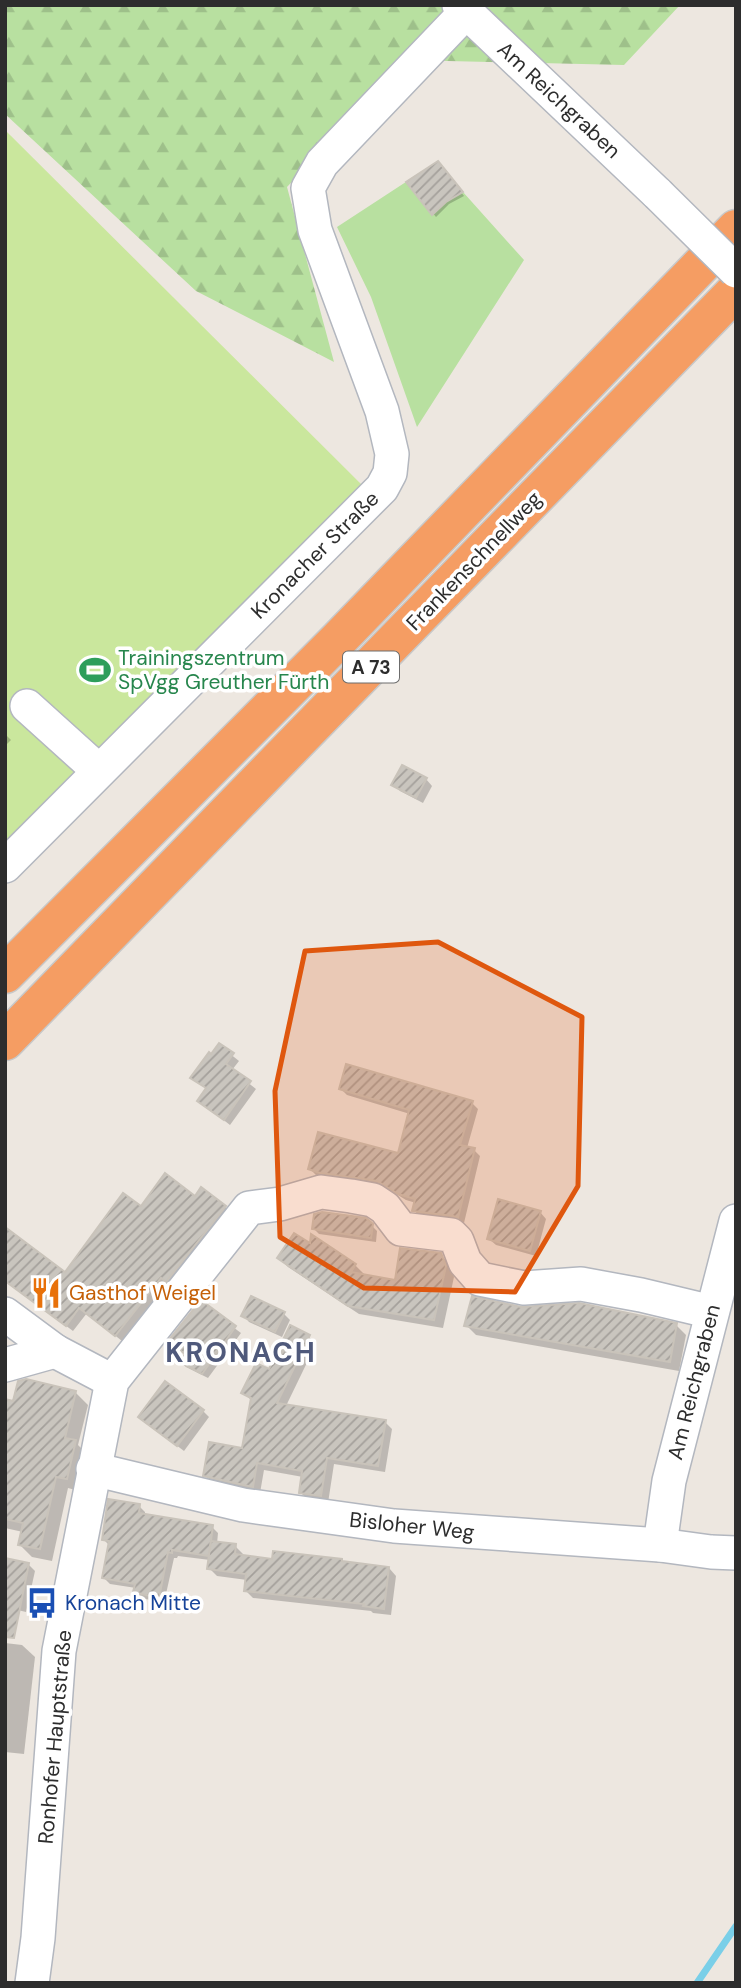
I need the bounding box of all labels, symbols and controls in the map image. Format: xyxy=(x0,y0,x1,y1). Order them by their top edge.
street label: Am Reichgraben xyxy=(491,35,627,165)
street label: Kronacher Straße xyxy=(245,485,385,625)
street label: Frankenschnellweg xyxy=(400,485,548,637)
place label: Trainingszentrum SpVgg Greuther Fürth xyxy=(118,644,329,696)
road number: A 73 xyxy=(343,652,399,682)
sports icon: Trainingszentrum SpVgg Greuther Fürth xyxy=(78,653,112,687)
restaurant icon: Gasthof Weigel xyxy=(29,1276,63,1310)
place label: Gasthof Weigel xyxy=(69,1279,216,1307)
street label: Am Reichgraben xyxy=(661,1301,727,1463)
district label: KRONACH xyxy=(165,1334,317,1371)
street label: Bisloher Weg xyxy=(348,1506,476,1547)
bus stop icon: Kronach Mitte xyxy=(25,1586,59,1620)
place label: Kronach Mitte xyxy=(65,1589,201,1617)
street label: Ronhofer Hauptstraße xyxy=(32,1629,78,1845)

